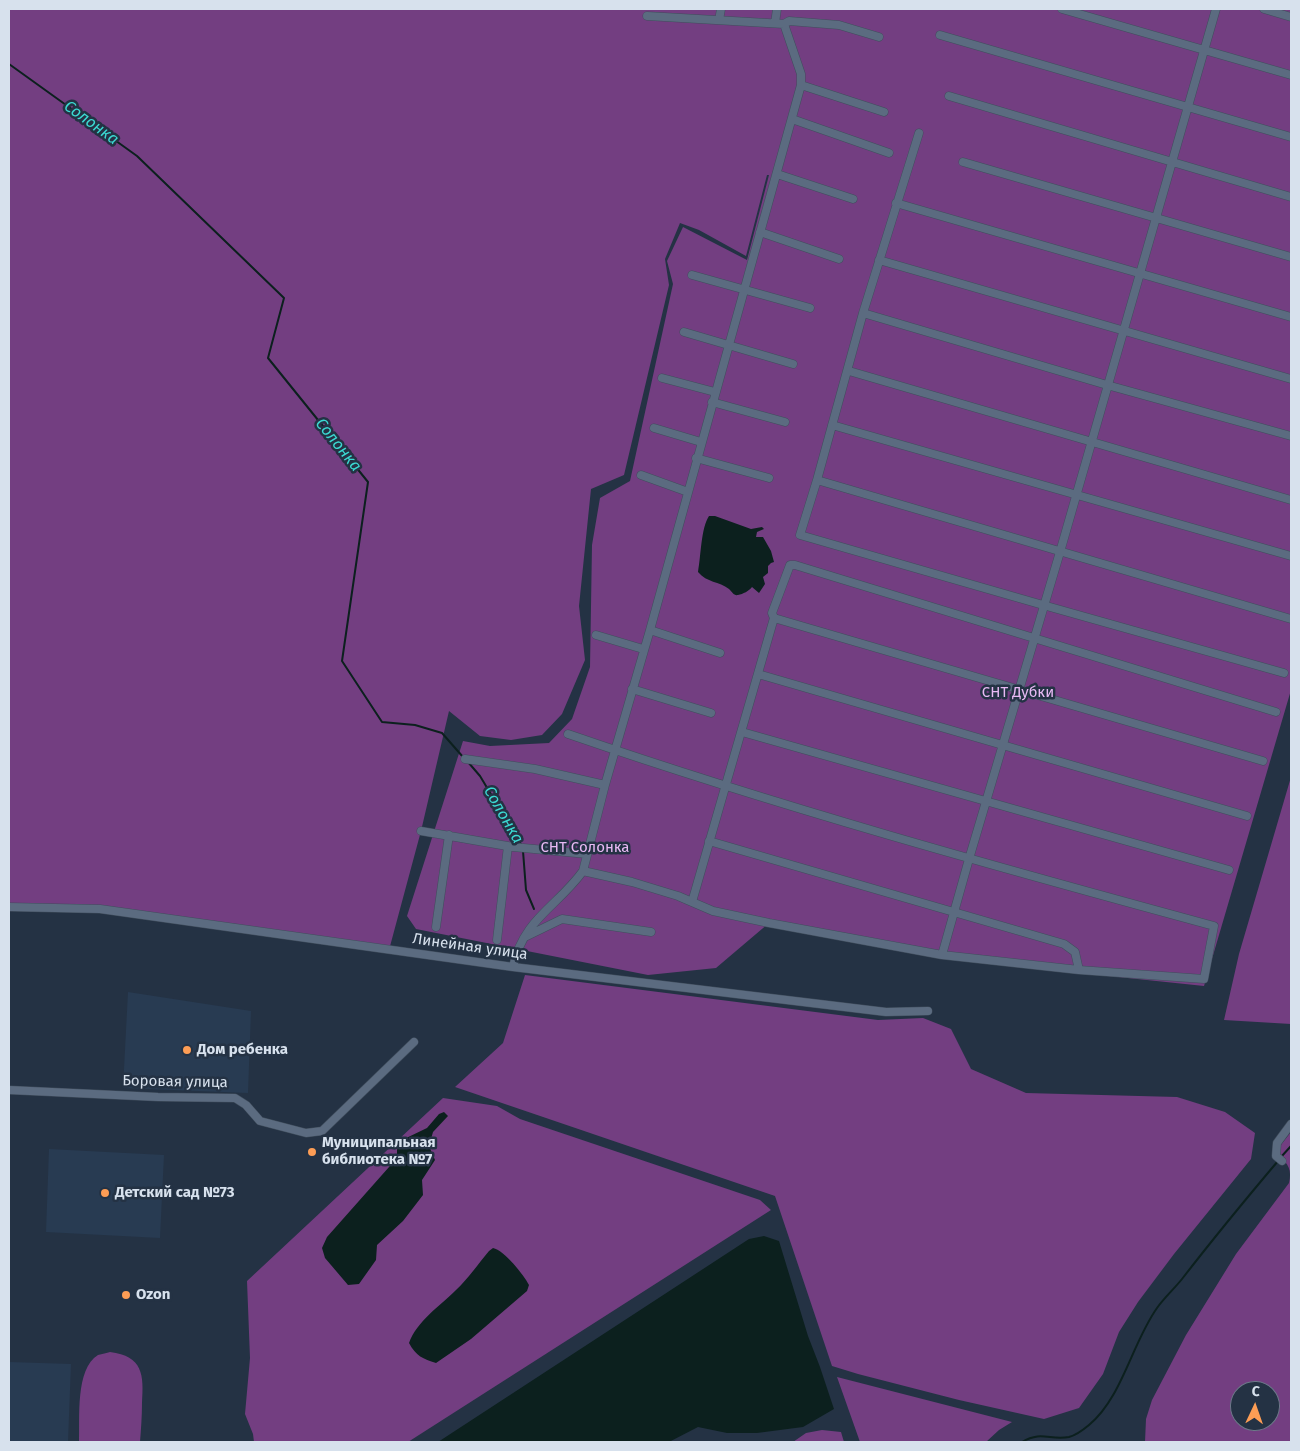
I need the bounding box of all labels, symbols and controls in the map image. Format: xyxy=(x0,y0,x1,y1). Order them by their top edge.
water label: Солонка xyxy=(60,97,122,149)
water label: Солонка xyxy=(311,415,365,475)
park label: СНТ Дубки xyxy=(982,684,1054,702)
water label: Солонка xyxy=(479,783,527,847)
park label: СНТ Солонка xyxy=(540,839,630,857)
street label: Линейная улица xyxy=(411,930,529,964)
place label: Дом ребенка xyxy=(197,1041,288,1059)
marker: Дом ребенка xyxy=(181,1044,193,1056)
street label: Боровая улица xyxy=(122,1072,228,1092)
place label: Муниципальная библиотека №7 xyxy=(322,1134,436,1169)
marker: Муниципальная библиотека №7 xyxy=(306,1146,318,1158)
place label: Детский сад №73 xyxy=(115,1184,234,1202)
marker: Детский сад №73 xyxy=(99,1187,111,1199)
place label: Ozon xyxy=(136,1286,170,1304)
marker: Ozon xyxy=(120,1289,132,1301)
north arrow xyxy=(1230,1381,1280,1431)
text: С xyxy=(1251,1383,1260,1400)

